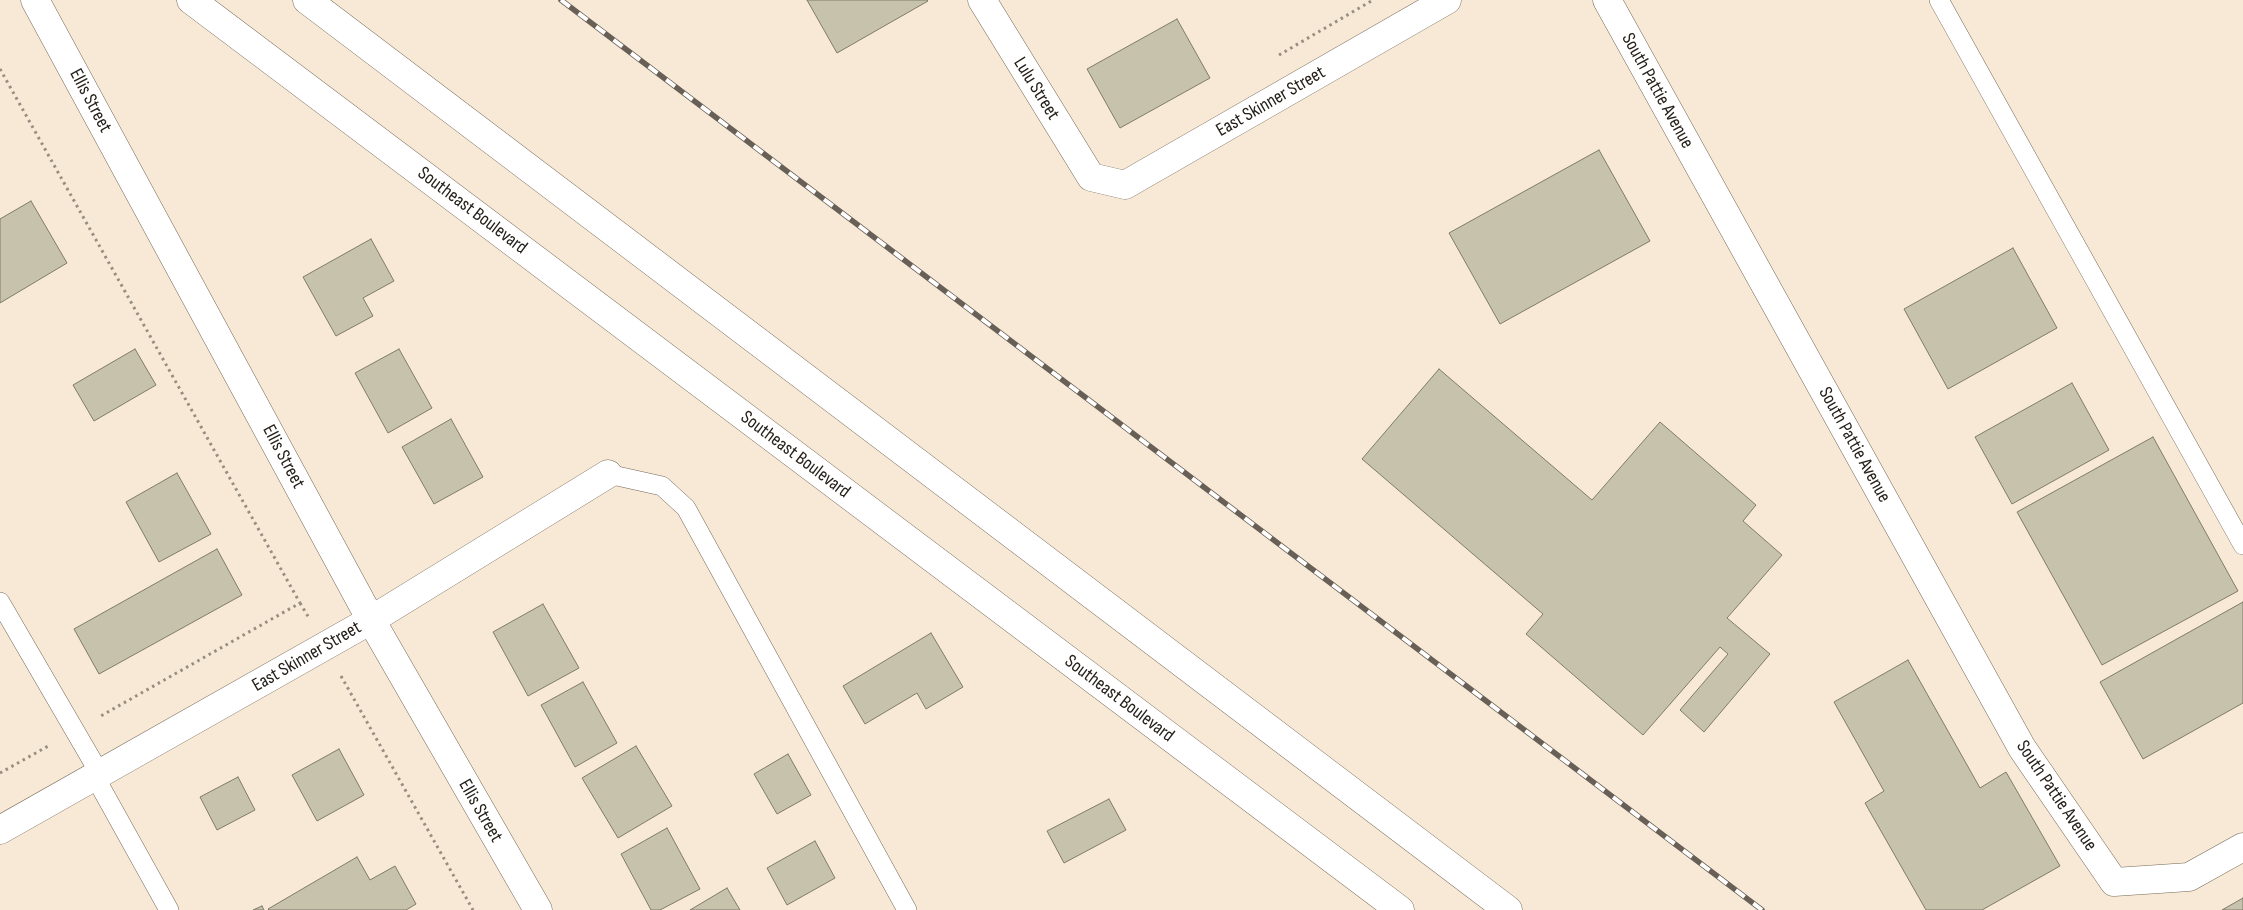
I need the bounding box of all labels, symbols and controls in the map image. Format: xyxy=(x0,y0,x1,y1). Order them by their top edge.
street label: South Pattie Avenue xyxy=(1616,29,1698,153)
street label: Lulu Street xyxy=(1008,53,1064,125)
street label: East Skinner Street xyxy=(1213,62,1329,142)
street label: Ellis Street xyxy=(64,65,116,137)
street label: Southeast Boulevard xyxy=(413,162,531,260)
street label: South Pattie Avenue xyxy=(1813,383,1895,507)
street label: Southeast Boulevard xyxy=(736,406,854,504)
street label: Ellis Street xyxy=(257,421,309,493)
street label: East Skinner Street xyxy=(249,617,365,697)
street label: Southeast Boulevard xyxy=(1060,650,1178,748)
street label: South Pattie Avenue xyxy=(2011,736,2101,856)
street label: Ellis Street xyxy=(453,776,507,846)

